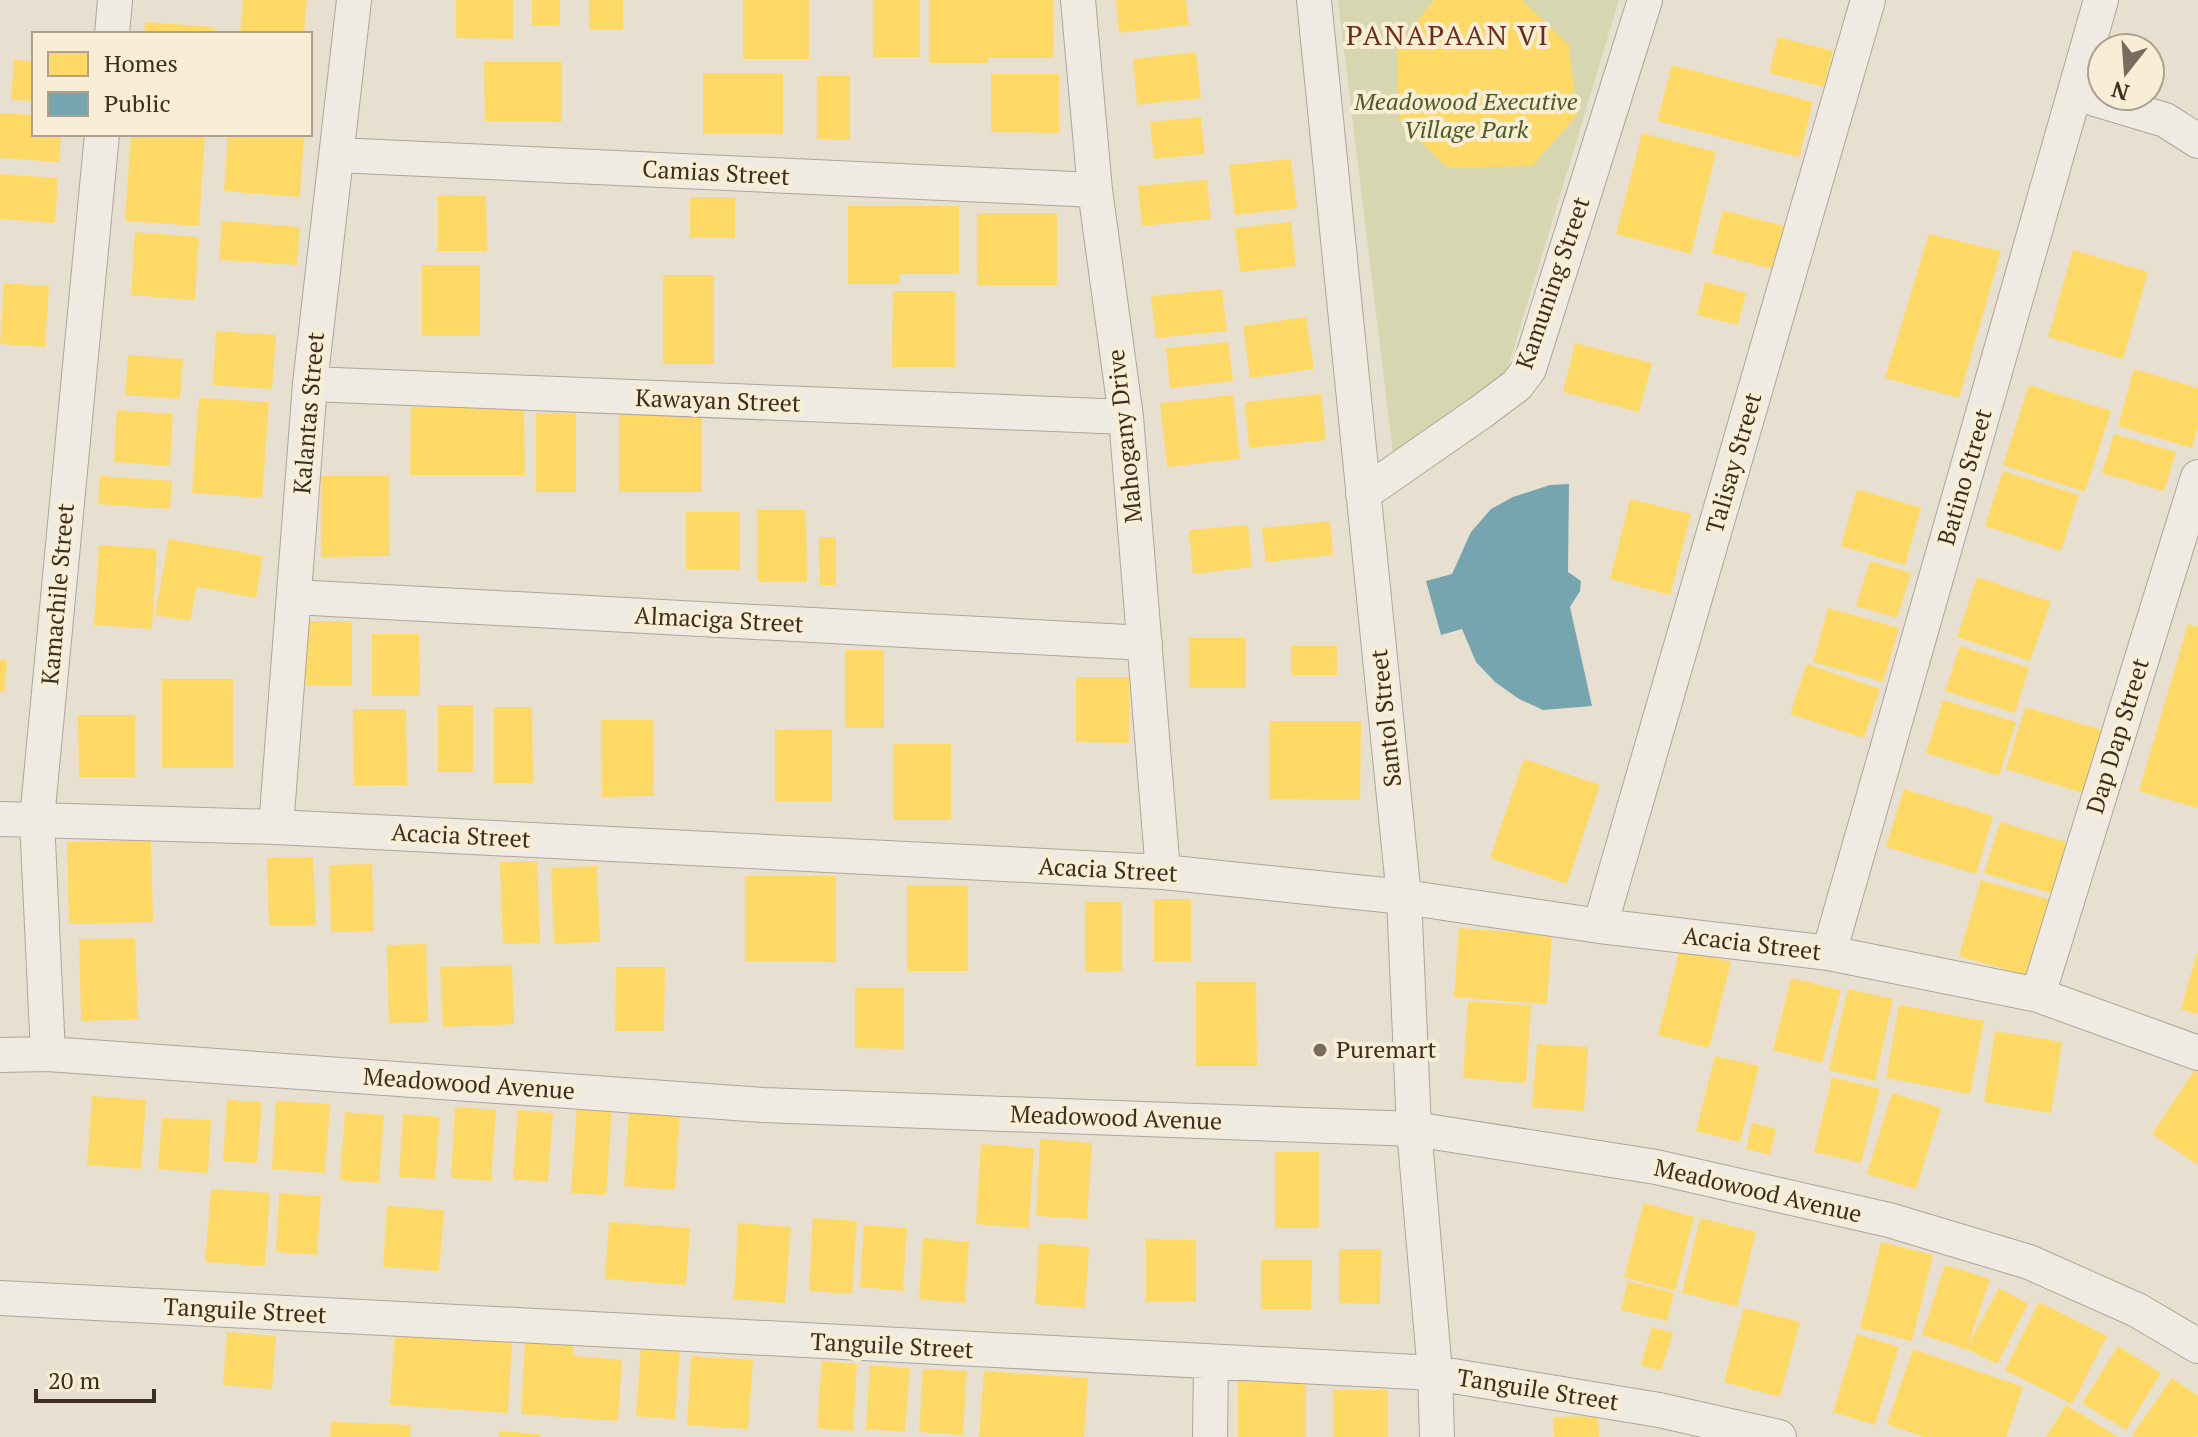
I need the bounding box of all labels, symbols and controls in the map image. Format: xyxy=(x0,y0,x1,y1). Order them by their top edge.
district label: PANAPAAN VI xyxy=(1346,16,1550,53)
legend xyxy=(32,32,312,136)
north arrow xyxy=(2086,32,2166,112)
text: Homes xyxy=(104,47,178,79)
text: N xyxy=(2107,75,2132,108)
park label: Meadowood Executive Village Park xyxy=(1353,85,1578,145)
text: Public xyxy=(104,87,171,119)
street label: Camias Street xyxy=(641,152,791,192)
street label: Kamuning Street xyxy=(1508,192,1597,373)
street label: Kalantas Street xyxy=(285,330,331,495)
street label: Mahogany Drive xyxy=(1099,348,1149,525)
street label: Kawayan Street xyxy=(635,381,801,419)
street label: Talisay Street xyxy=(1698,388,1768,537)
street label: Batino Street xyxy=(1929,405,1999,549)
street label: Kamachile Street xyxy=(33,502,81,686)
street label: Almaciga Street xyxy=(634,599,805,639)
street label: Santol Street xyxy=(1362,647,1408,789)
street label: Dap Dap Street xyxy=(2078,654,2156,817)
street label: Acacia Street xyxy=(391,815,531,855)
street label: Acacia Street xyxy=(1038,849,1178,889)
street label: Acacia Street xyxy=(1681,919,1823,967)
place label: Puremart xyxy=(1336,1033,1436,1065)
marker: Puremart xyxy=(1311,1041,1329,1059)
street label: Meadowood Avenue xyxy=(362,1060,576,1106)
street label: Meadowood Avenue xyxy=(1009,1097,1223,1137)
street label: Meadowood Avenue xyxy=(1651,1151,1865,1229)
street label: Tanguile Street xyxy=(163,1290,328,1330)
street label: Tanguile Street xyxy=(810,1325,975,1365)
scale bar xyxy=(36,1353,154,1403)
street label: Tanguile Street xyxy=(1455,1360,1621,1418)
text: 20 m xyxy=(48,1364,100,1396)

